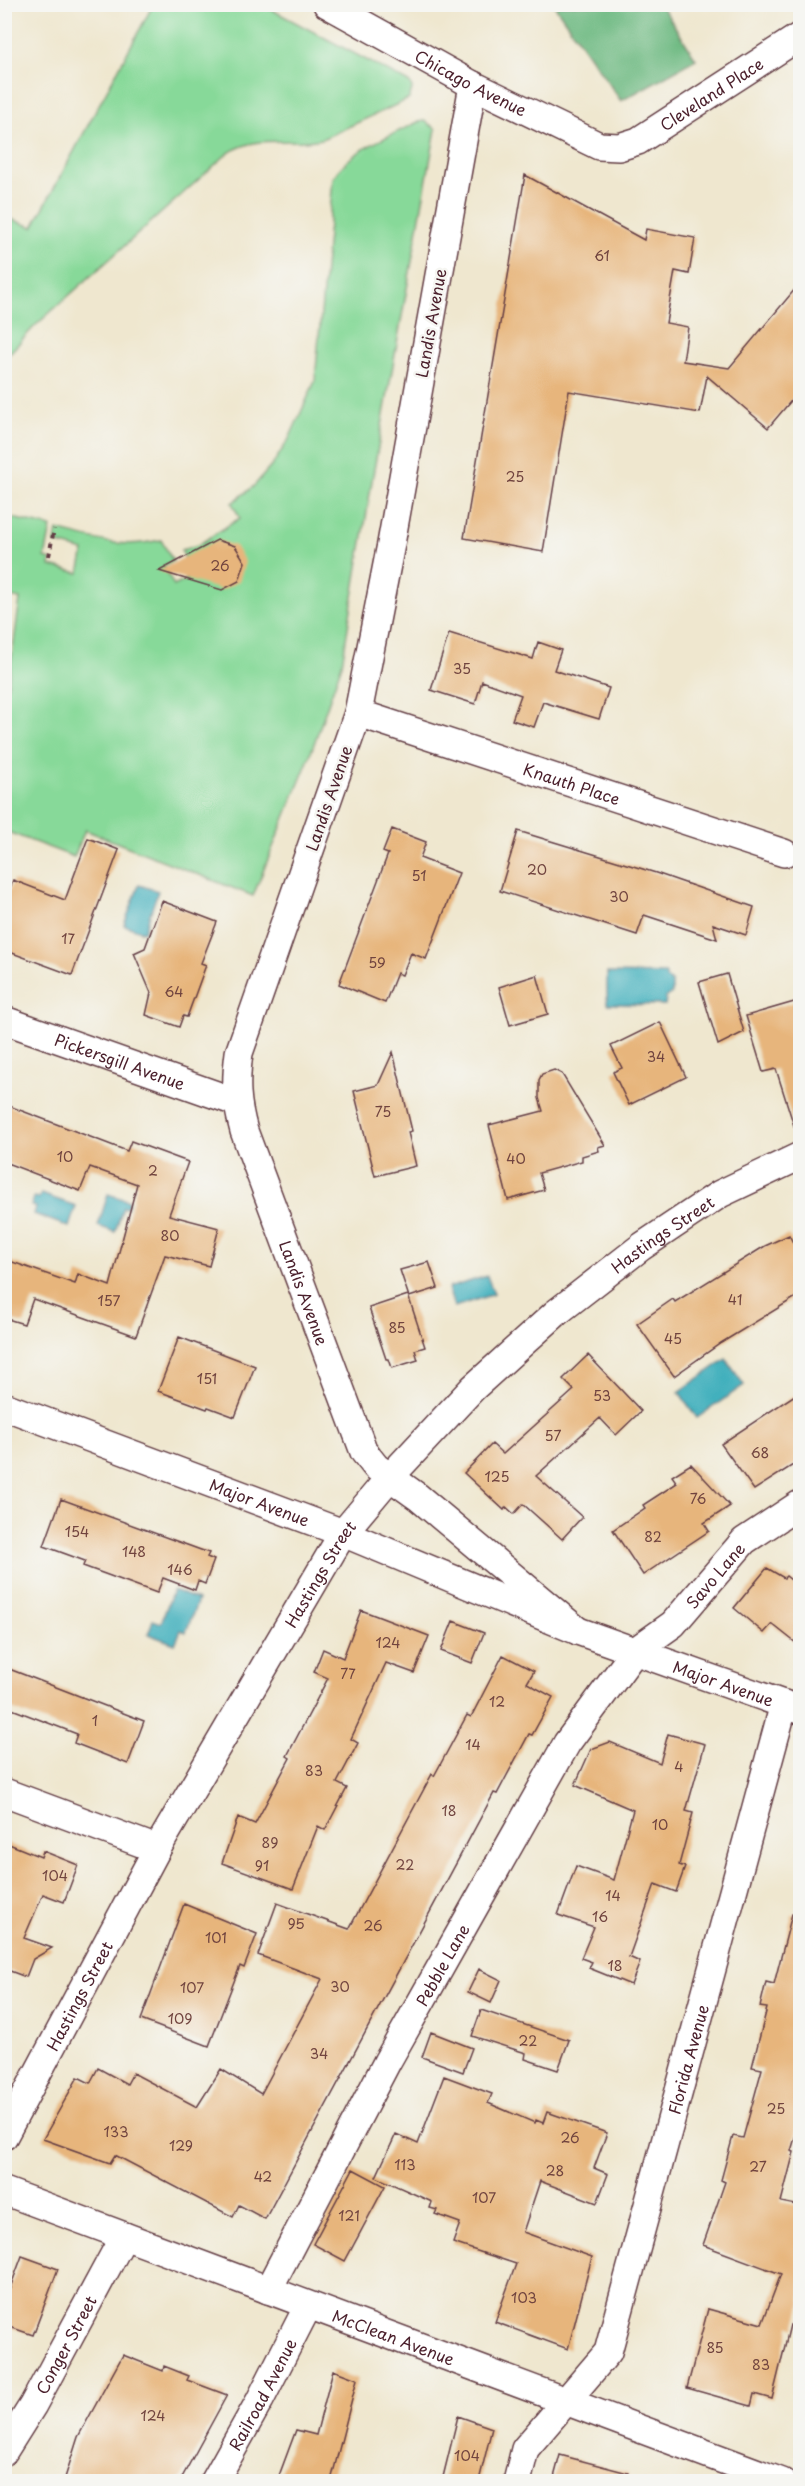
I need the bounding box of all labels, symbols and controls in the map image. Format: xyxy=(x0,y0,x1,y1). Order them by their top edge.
street label: Chicago Avenue xyxy=(411,43,531,121)
street label: Cleveland Place xyxy=(655,51,768,136)
house number: 61 xyxy=(594,245,610,266)
street label: Landis Avenue xyxy=(409,266,451,379)
house number: 25 xyxy=(506,466,524,487)
house number: 26 xyxy=(210,555,230,576)
house number: 35 xyxy=(453,658,471,679)
street label: Landis Avenue xyxy=(299,742,357,854)
street label: Knauth Place xyxy=(520,756,623,810)
house number: 20 xyxy=(527,859,547,880)
house number: 51 xyxy=(412,865,426,886)
house number: 30 xyxy=(609,886,629,907)
house number: 17 xyxy=(61,928,75,949)
house number: 59 xyxy=(368,952,386,973)
house number: 64 xyxy=(164,981,184,1002)
street label: Pickersgill Avenue xyxy=(52,1027,189,1095)
house number: 34 xyxy=(647,1046,665,1067)
house number: 75 xyxy=(375,1101,391,1122)
house number: 10 xyxy=(57,1146,73,1167)
house number: 40 xyxy=(506,1148,526,1169)
house number: 2 xyxy=(148,1160,158,1181)
street label: Hastings Street xyxy=(605,1189,719,1278)
house number: 80 xyxy=(161,1225,179,1246)
street label: Landis Avenue xyxy=(274,1237,335,1349)
house number: 41 xyxy=(728,1289,742,1310)
house number: 157 xyxy=(98,1290,121,1311)
house number: 85 xyxy=(388,1317,406,1338)
house number: 45 xyxy=(664,1328,682,1349)
house number: 151 xyxy=(197,1368,217,1389)
house number: 53 xyxy=(593,1385,611,1406)
house number: 57 xyxy=(545,1425,561,1446)
house number: 68 xyxy=(751,1442,769,1463)
house number: 125 xyxy=(485,1466,509,1487)
street label: Major Avenue xyxy=(206,1472,313,1532)
house number: 76 xyxy=(690,1488,707,1509)
street label: Hastings Street xyxy=(278,1514,361,1632)
house number: 154 xyxy=(65,1521,89,1542)
house number: 82 xyxy=(644,1526,662,1547)
street label: Savo Lane xyxy=(680,1537,750,1613)
house number: 148 xyxy=(122,1541,146,1562)
house number: 146 xyxy=(167,1559,193,1580)
house number: 124 xyxy=(375,1632,401,1653)
street label: Major Avenue xyxy=(670,1654,777,1712)
house number: 77 xyxy=(340,1663,356,1684)
house number: 12 xyxy=(489,1691,505,1712)
house number: 1 xyxy=(92,1710,98,1731)
house number: 14 xyxy=(465,1734,481,1755)
house number: 4 xyxy=(674,1756,684,1777)
house number: 83 xyxy=(305,1760,323,1781)
house number: 18 xyxy=(441,1800,457,1821)
house number: 10 xyxy=(652,1814,668,1835)
house number: 89 xyxy=(262,1832,278,1853)
house number: 22 xyxy=(396,1854,414,1875)
house number: 91 xyxy=(255,1855,269,1876)
house number: 104 xyxy=(42,1865,68,1886)
house number: 14 xyxy=(605,1885,621,1906)
house number: 16 xyxy=(592,1906,608,1927)
house number: 95 xyxy=(287,1913,305,1934)
house number: 26 xyxy=(363,1915,383,1936)
street label: Pebble Lane xyxy=(409,1919,475,2010)
house number: 101 xyxy=(205,1927,227,1948)
street label: Hastings Street xyxy=(40,1936,118,2055)
house number: 18 xyxy=(607,1955,623,1976)
house number: 30 xyxy=(330,1976,350,1997)
house number: 107 xyxy=(180,1977,204,1998)
street label: Florida Avenue xyxy=(661,2001,714,2117)
house number: 109 xyxy=(168,2008,192,2029)
house number: 22 xyxy=(519,2030,537,2051)
house number: 34 xyxy=(310,2043,328,2064)
house number: 25 xyxy=(767,2098,785,2119)
house number: 133 xyxy=(103,2121,129,2142)
house number: 26 xyxy=(560,2127,580,2148)
house number: 129 xyxy=(169,2135,193,2156)
house number: 113 xyxy=(394,2154,416,2175)
house number: 27 xyxy=(749,2156,767,2177)
house number: 28 xyxy=(546,2160,564,2181)
house number: 42 xyxy=(254,2166,272,2187)
house number: 107 xyxy=(472,2187,496,2208)
house number: 121 xyxy=(338,2205,360,2226)
house number: 103 xyxy=(511,2287,537,2308)
street label: Conger Street xyxy=(29,2291,102,2398)
street label: McClean Avenue xyxy=(329,2303,458,2371)
street label: Railroad Avenue xyxy=(222,2334,302,2455)
house number: 85 xyxy=(706,2337,724,2358)
house number: 83 xyxy=(752,2354,770,2375)
house number: 124 xyxy=(140,2405,166,2426)
house number: 104 xyxy=(454,2445,480,2466)

